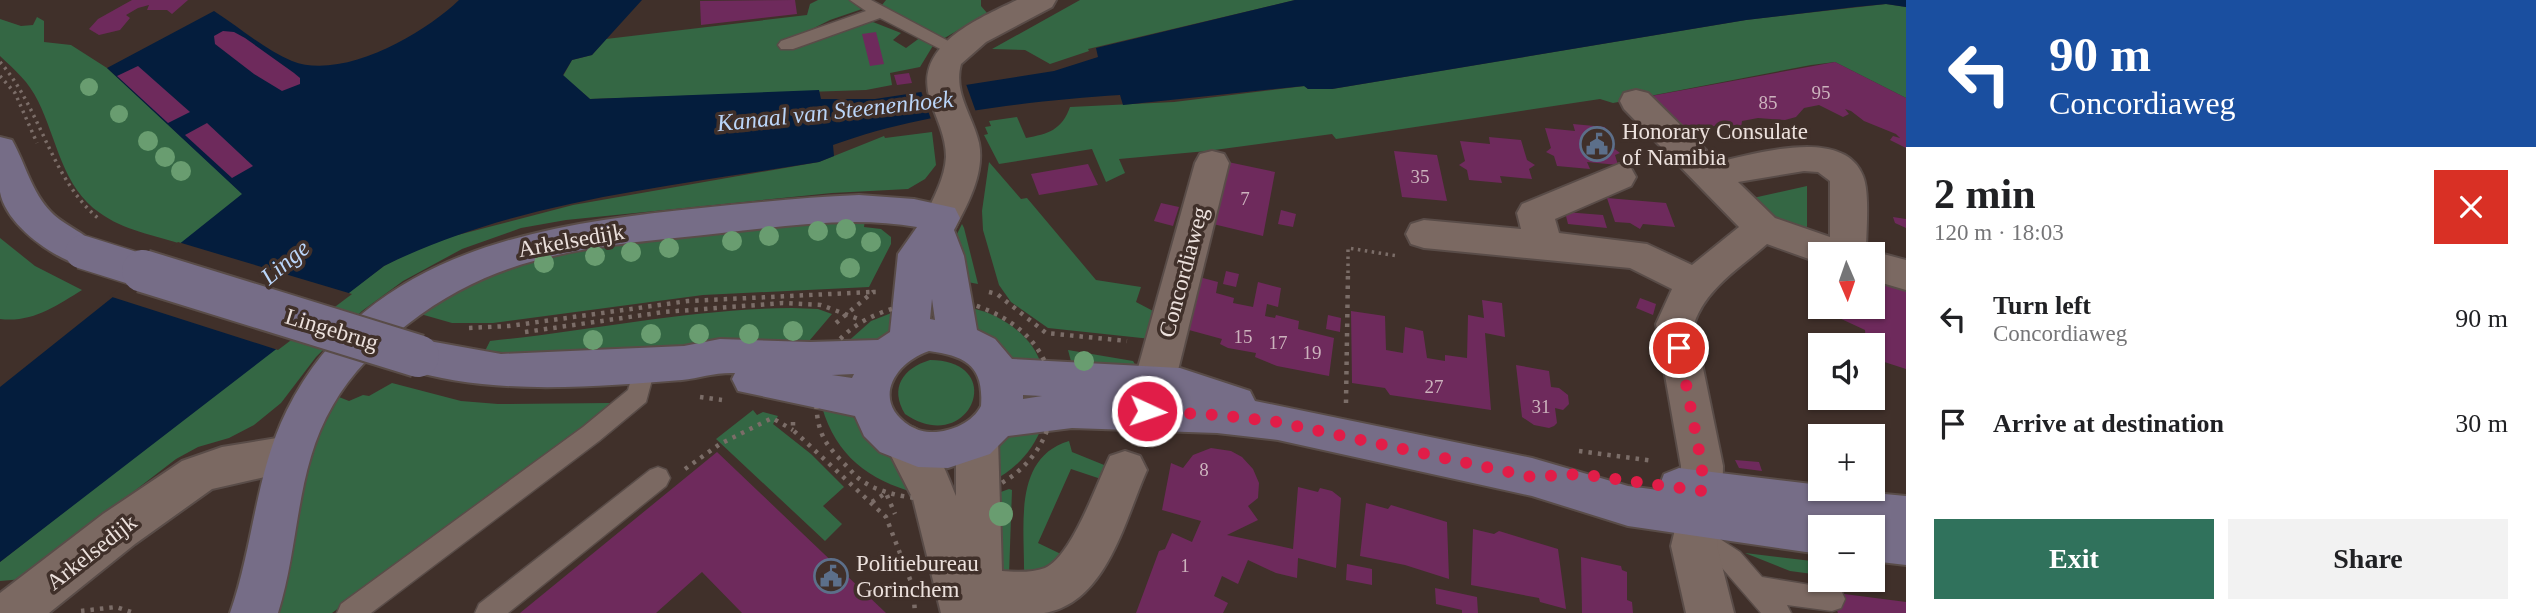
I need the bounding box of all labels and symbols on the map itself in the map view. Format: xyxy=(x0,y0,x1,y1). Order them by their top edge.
house number: 95 xyxy=(1812,82,1831,103)
water label: Kanaal van Steenenhoek xyxy=(715,86,955,136)
house number: 85 xyxy=(1759,92,1778,113)
place label: Honorary Consulate of Namibia xyxy=(1622,119,1808,170)
public building icon: Honorary Consulate of Namibia xyxy=(1578,125,1616,163)
house number: 35 xyxy=(1411,166,1430,187)
house number: 7 xyxy=(1240,188,1250,209)
street label: Concordiaweg xyxy=(1154,204,1213,340)
street label: Arkelsedijk xyxy=(516,219,627,262)
water label: Linge xyxy=(255,234,315,290)
north arrow xyxy=(1808,242,1885,318)
street label: Lingebrug xyxy=(282,304,382,356)
pin xyxy=(1649,318,1709,378)
house number: 15 xyxy=(1234,326,1253,347)
house number: 17 xyxy=(1269,332,1288,353)
house number: 19 xyxy=(1303,342,1322,363)
position arrow xyxy=(1110,374,1184,448)
house number: 27 xyxy=(1425,376,1444,397)
house number: 31 xyxy=(1532,396,1551,417)
house number: 8 xyxy=(1199,459,1209,480)
street label: Arkelsedijk xyxy=(41,509,142,595)
place label: Politiebureau Gorinchem xyxy=(856,551,979,602)
house number: 1 xyxy=(1180,555,1190,576)
public building icon: Politiebureau Gorinchem xyxy=(812,557,850,595)

